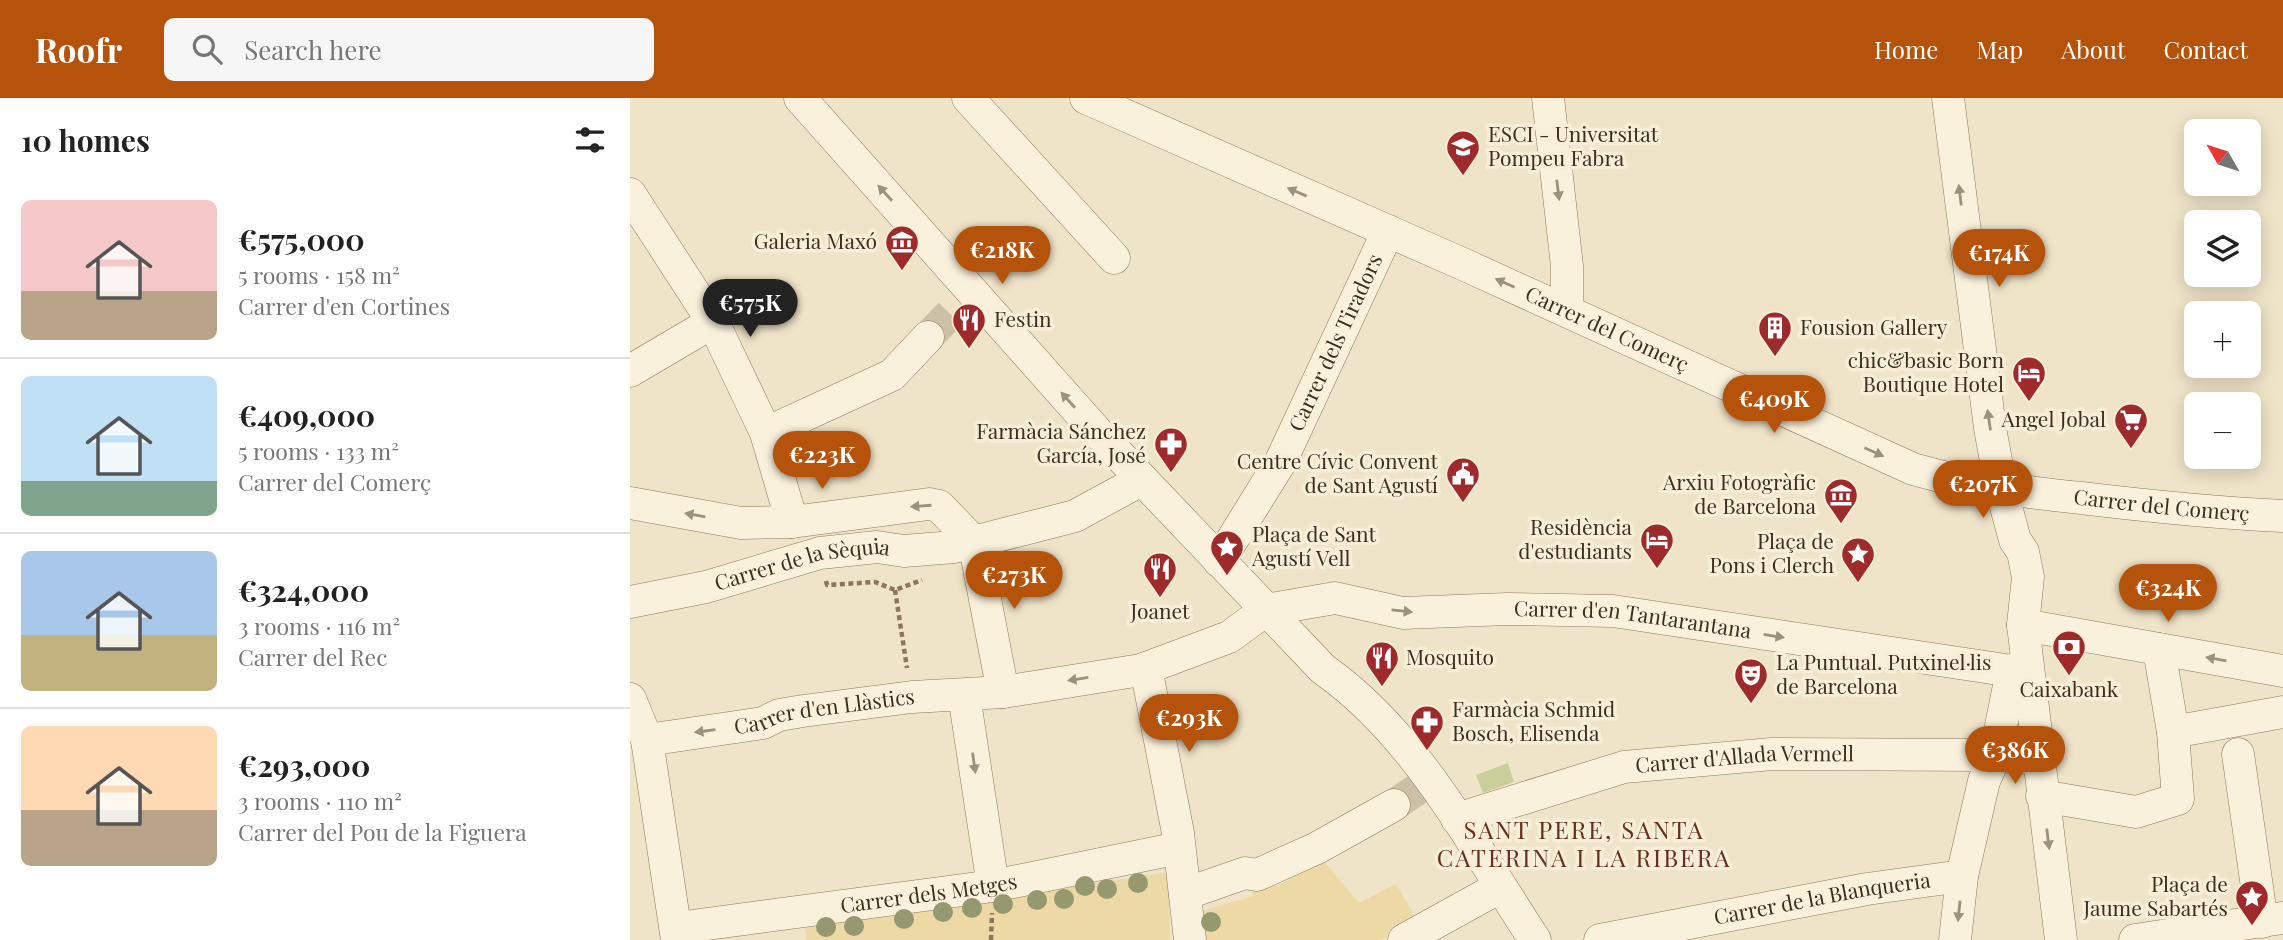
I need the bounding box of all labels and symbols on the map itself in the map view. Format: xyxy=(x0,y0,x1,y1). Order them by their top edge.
place label: ESCI - Universitat Pompeu Fabra xyxy=(1488,119,1659,171)
north arrow xyxy=(2184,119,2261,196)
school or university icon: ESCI - Universitat Pompeu Fabra xyxy=(1444,128,1482,177)
one-way arrow xyxy=(1553,179,1564,201)
one-way arrow xyxy=(1954,184,1965,206)
one-way arrow xyxy=(877,185,893,202)
one-way arrow xyxy=(1286,186,1307,197)
museum icon: Galeria Maxó xyxy=(883,223,921,272)
place label: Galeria Maxó xyxy=(754,226,877,254)
pin: €218K xyxy=(953,226,1051,286)
pin: €174K xyxy=(1950,230,2048,289)
street label: Carrer dels Tiradors xyxy=(1281,249,1387,435)
one-way arrow xyxy=(1495,277,1515,289)
street label: Carrer del Comerç xyxy=(1522,278,1694,377)
pin: €575K xyxy=(701,280,799,339)
restaurant icon: Festin xyxy=(950,301,988,350)
place label: Festin xyxy=(994,304,1052,332)
building icon: Fousion Gallery xyxy=(1756,309,1794,358)
place label: Fousion Gallery xyxy=(1800,312,1948,340)
place label: chic&basic Born Boutique Hotel xyxy=(1848,345,2004,397)
hotel icon: chic&basic Born Boutique Hotel xyxy=(2010,354,2048,403)
pin: €409K xyxy=(1725,376,1823,435)
one-way arrow xyxy=(1061,392,1077,409)
supermarket icon: Angel Jobal xyxy=(2112,401,2150,450)
place label: Angel Jobal xyxy=(2000,404,2106,432)
one-way arrow xyxy=(1983,409,1994,431)
place label: Farmàcia Sánchez García, José xyxy=(976,416,1146,468)
pharmacy icon: Farmàcia Sánchez García, José xyxy=(1152,425,1190,474)
pin: €223K xyxy=(773,432,871,491)
place label: Centre Cívic Convent de Sant Agustí xyxy=(1237,446,1439,498)
one-way arrow xyxy=(1864,447,1885,458)
public building icon: Centre Cívic Convent de Sant Agustí xyxy=(1444,455,1482,504)
pin: €207K xyxy=(1934,460,2032,520)
place label: Arxiu Fotogràfic de Barcelona xyxy=(1662,467,1817,519)
museum icon: Arxiu Fotogràfic de Barcelona xyxy=(1822,476,1860,525)
street label: Carrer del Comerç xyxy=(2072,481,2250,526)
one-way arrow xyxy=(910,501,932,512)
one-way arrow xyxy=(684,509,706,520)
place label: Residència d'estudiants xyxy=(1518,512,1633,564)
place label: Plaça de Sant Agustí Vell xyxy=(1251,519,1377,571)
hotel icon: Residència d'estudiants xyxy=(1638,521,1676,570)
place label: Plaça de Pons i Clerch xyxy=(1710,526,1835,578)
place icon: Plaça de Sant Agustí Vell xyxy=(1208,528,1246,577)
street label: Carrer de la Sèquia xyxy=(711,531,893,596)
place icon: Plaça de Pons i Clerch xyxy=(1839,535,1877,584)
restaurant icon: Joanet xyxy=(1141,550,1179,599)
pin: €273K xyxy=(965,552,1063,611)
pin: €324K xyxy=(2119,564,2217,624)
street label: Carrer d'en Tantarantana xyxy=(1514,593,1754,644)
place label: Joanet xyxy=(1129,596,1190,624)
one-way arrow xyxy=(1391,606,1413,617)
bank icon: Caixabank xyxy=(2050,628,2088,677)
one-way arrow xyxy=(1764,631,1786,642)
restaurant icon: Mosquito xyxy=(1363,639,1401,688)
place label: Mosquito xyxy=(1406,642,1494,670)
place label: La Puntual. Putxinel·lis de Barcelona xyxy=(1776,647,1991,699)
one-way arrow xyxy=(2205,653,2227,664)
theatre icon: La Puntual. Putxinel·lis de Barcelona xyxy=(1732,656,1770,705)
one-way arrow xyxy=(1067,674,1089,685)
place label: Caixabank xyxy=(2020,674,2119,702)
street label: Carrer d'en Llàstics xyxy=(732,681,916,739)
pin: €293K xyxy=(1140,694,1238,754)
place label: Farmàcia Schmid Bosch, Elisenda xyxy=(1452,694,1615,746)
pharmacy icon: Farmàcia Schmid Bosch, Elisenda xyxy=(1408,703,1446,752)
one-way arrow xyxy=(694,726,716,737)
pin: €386K xyxy=(1966,726,2064,786)
street label: Carrer d'Allada Vermell xyxy=(1634,738,1854,778)
one-way arrow xyxy=(969,752,980,774)
district label: SANT PERE, SANTA CATERINA I LA RIBERA xyxy=(1437,813,1731,873)
one-way arrow xyxy=(2042,828,2053,850)
street label: Carrer de la Blanqueria xyxy=(1711,864,1932,930)
street label: Carrer dels Metges xyxy=(838,865,1019,918)
place label: Plaça de Jaume Sabartés xyxy=(2083,869,2228,921)
place icon: Plaça de Jaume Sabartés xyxy=(2233,878,2271,927)
one-way arrow xyxy=(1953,900,1964,922)

